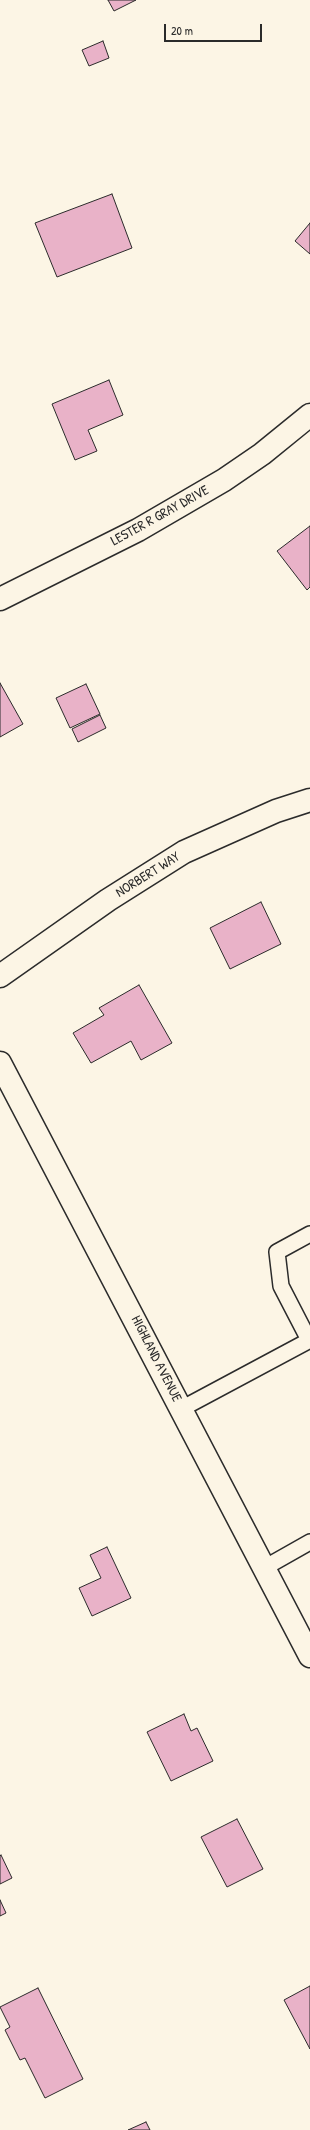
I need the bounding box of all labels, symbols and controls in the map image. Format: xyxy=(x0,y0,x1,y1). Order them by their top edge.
scale bar xyxy=(166,16,264,42)
text: 20 m xyxy=(171,22,193,39)
street label: LESTER R GRAY DRIVE xyxy=(108,482,212,550)
street label: NORBERT WAY xyxy=(113,849,183,901)
street label: HIGHLAND AVENUE xyxy=(127,1313,185,1405)

